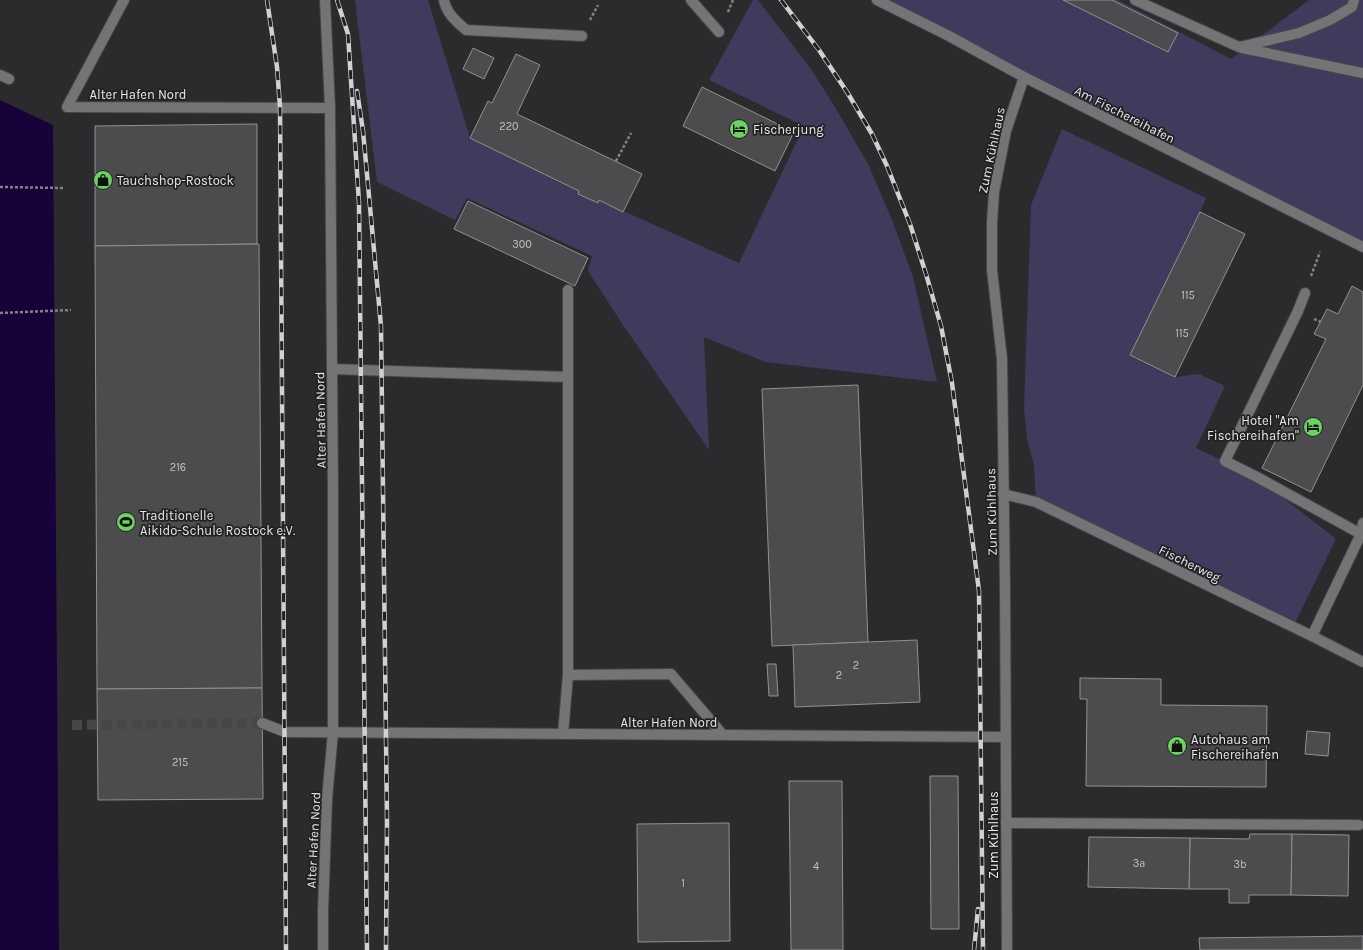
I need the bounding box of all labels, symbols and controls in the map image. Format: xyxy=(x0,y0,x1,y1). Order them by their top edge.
street label: Am Fischereihafen xyxy=(1072,83,1177,146)
street label: Alter Hafen Nord xyxy=(90,87,186,102)
street label: Zum Kühlhaus xyxy=(975,105,1008,195)
hotel icon: Fischerjung xyxy=(728,118,750,140)
house number: 220 xyxy=(499,120,519,133)
place label: Fischerjung xyxy=(753,122,824,137)
shop icon: Tauchshop-Rostock xyxy=(92,169,114,191)
place label: Tauchshop-Rostock xyxy=(117,173,234,188)
house number: 300 xyxy=(512,238,532,251)
house number: 115 xyxy=(1181,289,1195,302)
house number: 115 xyxy=(1175,327,1189,340)
street label: Alter Hafen Nord xyxy=(312,371,329,468)
place label: Hotel "Am Fischereihafen" xyxy=(1207,413,1299,443)
hotel icon: Hotel "Am Fischereihafen" xyxy=(1302,416,1324,438)
house number: 216 xyxy=(170,461,186,474)
street label: Zum Kühlhaus xyxy=(983,468,1000,556)
place label: Traditionelle Aikido-Schule Rostock e.V. xyxy=(140,508,295,538)
sports icon: Traditionelle Aikido-Schule Rostock e.V. xyxy=(115,511,137,533)
street label: Fischerweg xyxy=(1156,542,1224,585)
house number: 2 xyxy=(853,659,859,672)
house number: 2 xyxy=(836,669,842,682)
street label: Alter Hafen Nord xyxy=(621,715,717,730)
place label: Autohaus am Fischereihafen xyxy=(1191,732,1279,762)
shop icon: Autohaus am Fischereihafen xyxy=(1166,735,1188,757)
house number: 215 xyxy=(172,756,188,769)
street label: Alter Hafen Nord xyxy=(303,791,324,889)
street label: Zum Kühlhaus xyxy=(986,791,1001,879)
house number: 3a xyxy=(1133,857,1145,870)
house number: 3b xyxy=(1233,858,1247,871)
house number: 4 xyxy=(813,860,819,873)
house number: 1 xyxy=(681,877,685,890)

